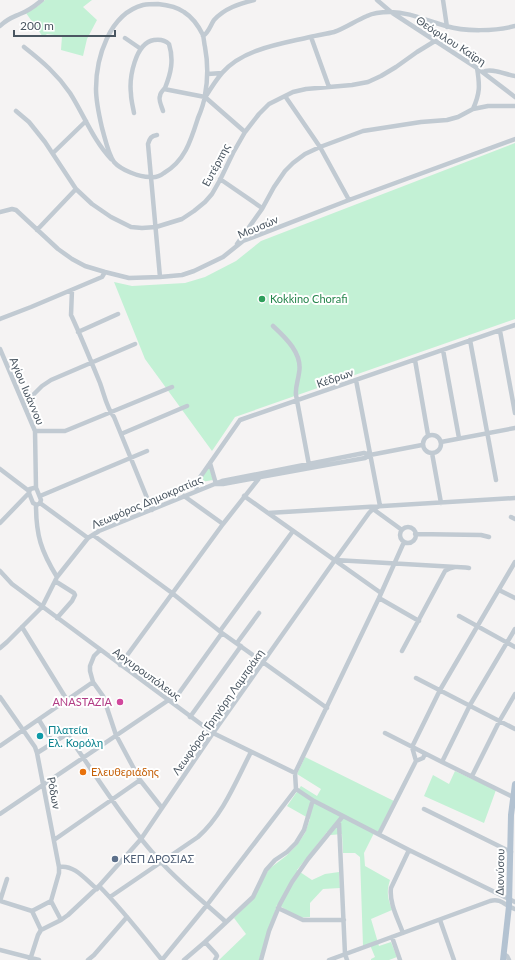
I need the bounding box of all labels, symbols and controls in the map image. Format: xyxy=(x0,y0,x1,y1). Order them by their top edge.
scale bar xyxy=(14,12,115,38)
street label: Θεόφιλου Καϊρη xyxy=(414,13,489,68)
text: 200 m xyxy=(20,18,54,33)
street label: Ευτέρπης xyxy=(199,141,232,188)
street label: Μουσών xyxy=(236,212,280,241)
place label: Kokkino Chorafi xyxy=(270,292,347,305)
marker: Kokkino Chorafi xyxy=(257,294,267,304)
street label: Αγίου Ιωάννου xyxy=(7,355,48,427)
street label: Κέδρων xyxy=(315,365,355,390)
street label: Λεωφόρος Δημοκρατίας xyxy=(89,472,204,531)
street label: Αργυρουπόλεως xyxy=(111,645,184,703)
street label: Λεωφόρος Γρηγόρη Λαμπράκη xyxy=(169,646,266,777)
place label: ANASTAZIA xyxy=(52,695,113,708)
marker: ANASTAZIA xyxy=(115,697,125,707)
place label: Πλατεία Ελ. Κορόλη xyxy=(48,723,103,749)
marker: Πλατεία Ελ. Κορόλη xyxy=(35,731,45,741)
place label: Ελευθεριάδης xyxy=(91,765,159,778)
marker: Ελευθεριάδης xyxy=(78,767,88,777)
street label: Ρόδων xyxy=(45,776,64,810)
street label: Διονύσου xyxy=(493,848,506,896)
place label: ΚΕΠ ΔΡΟΣΙΑΣ xyxy=(123,852,194,865)
marker: ΚΕΠ ΔΡΟΣΙΑΣ xyxy=(110,854,120,864)

